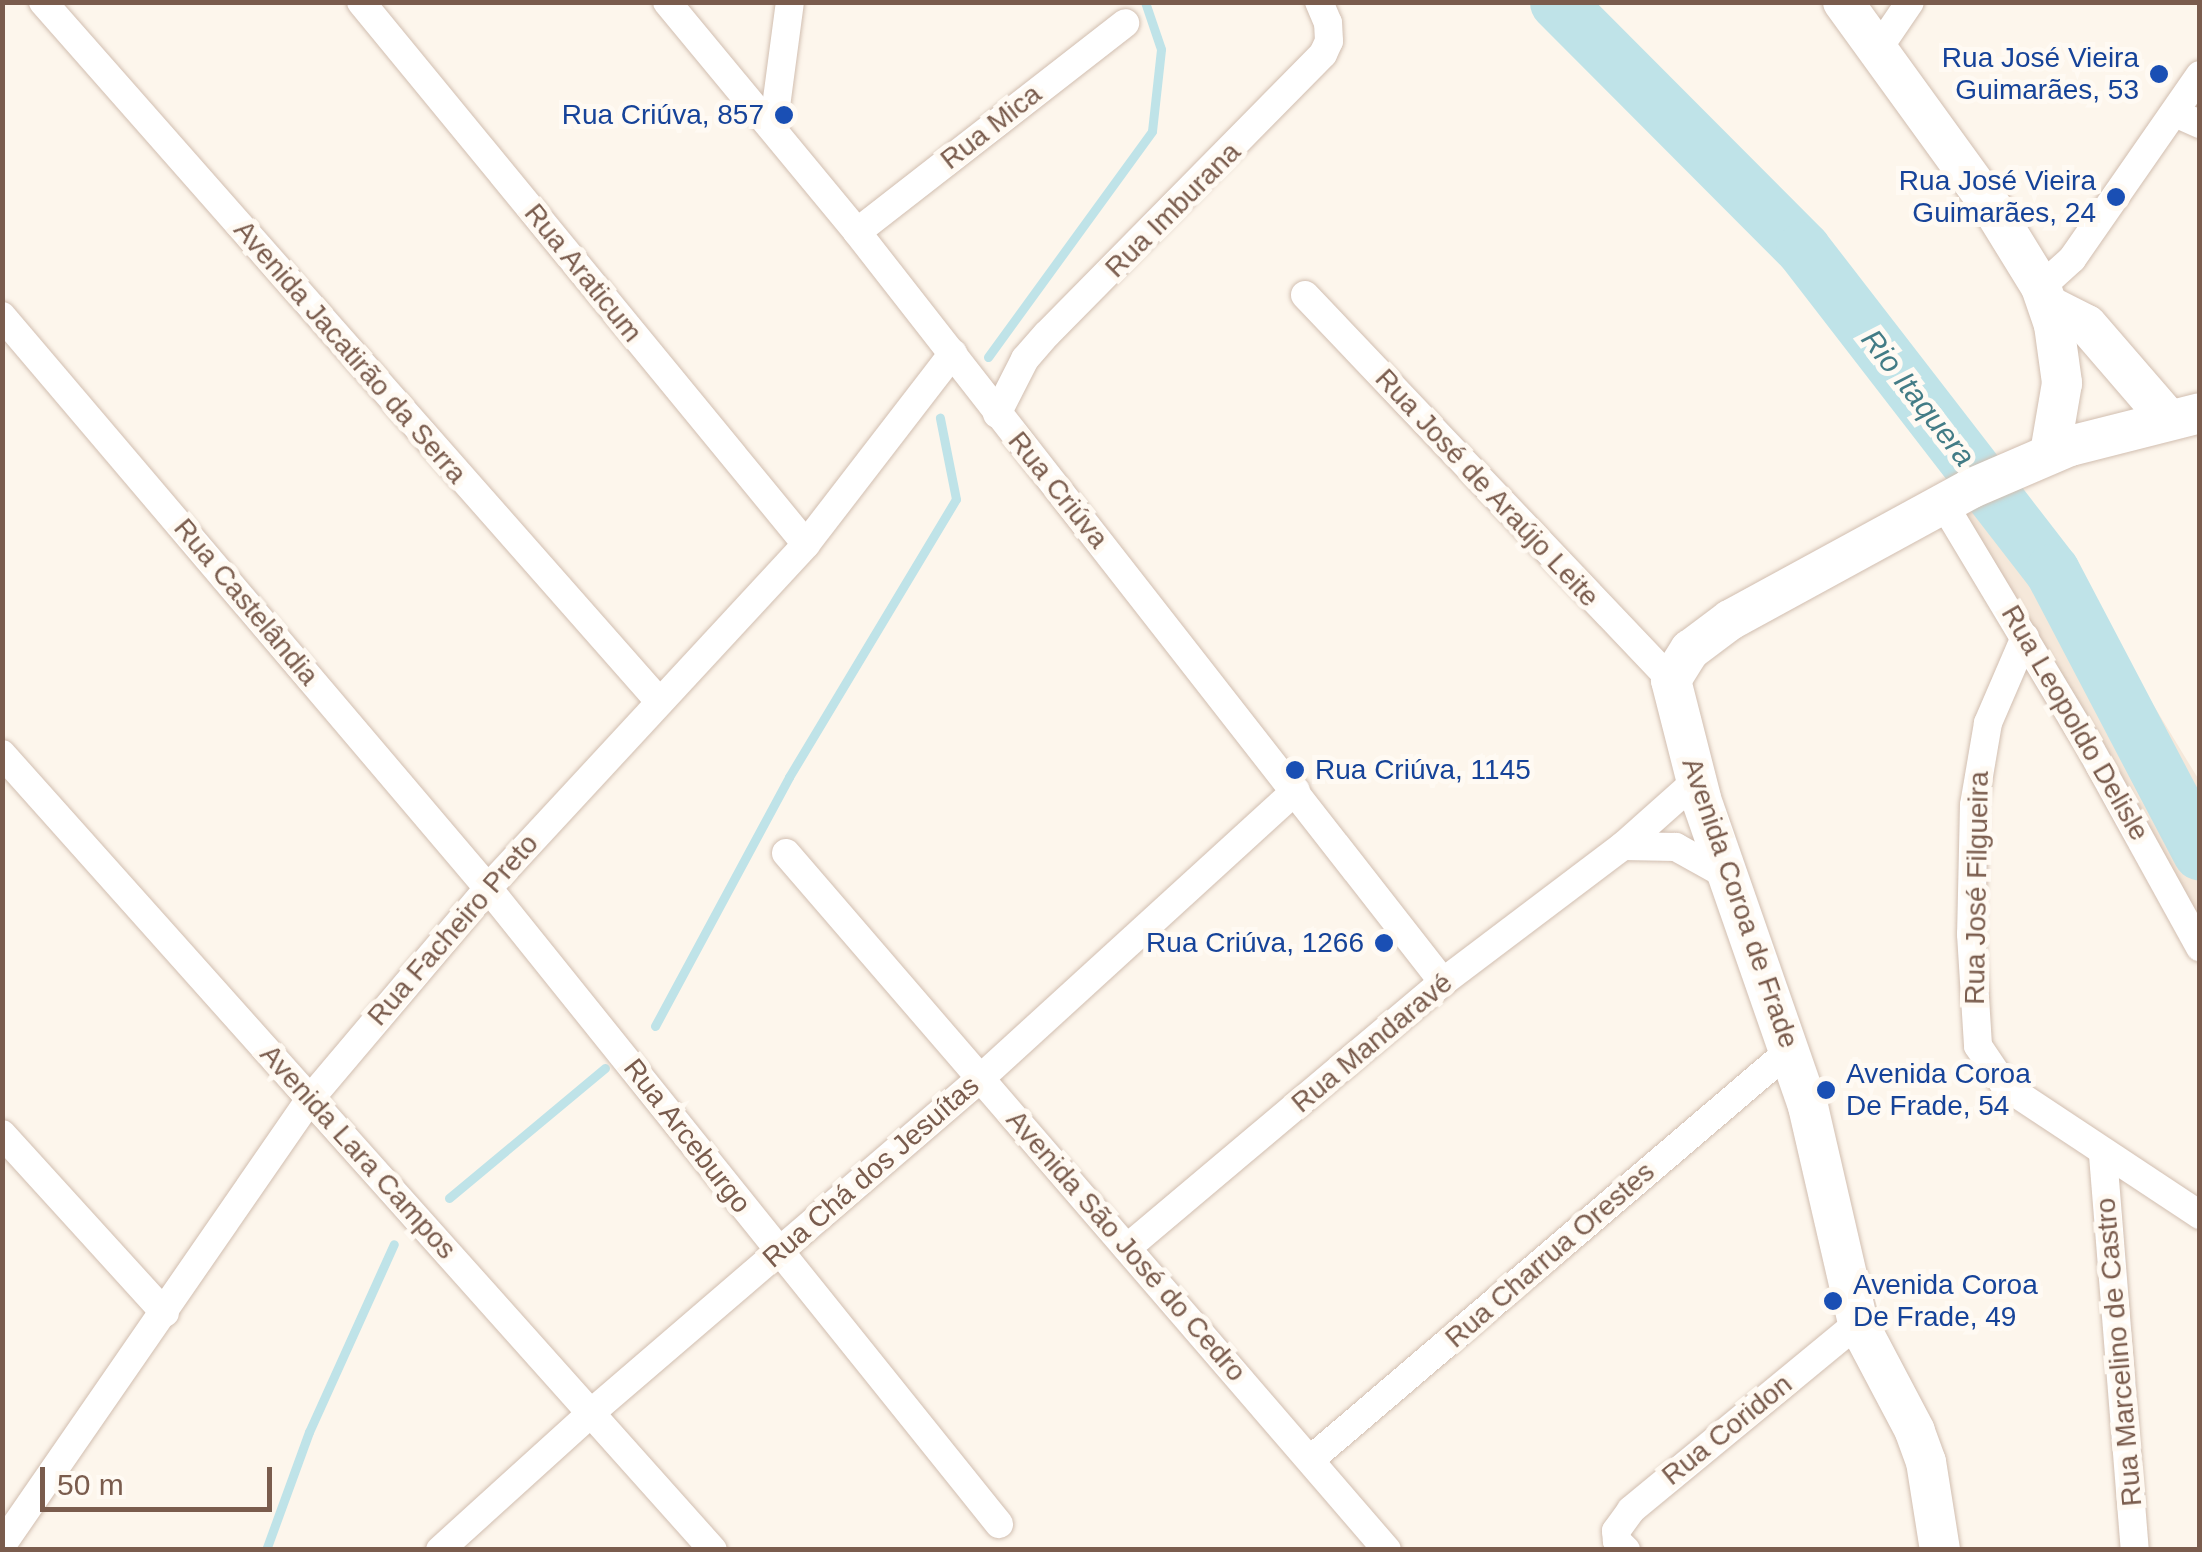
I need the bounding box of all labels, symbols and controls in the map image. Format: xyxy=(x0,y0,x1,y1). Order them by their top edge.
place label: Rua José Vieira Guimarães, 53 xyxy=(1942,41,2139,107)
marker: Rua José Vieira Guimarães, 53 xyxy=(2148,63,2170,85)
street label: Rua Mica xyxy=(934,77,1048,177)
place label: Rua Criúva, 857 xyxy=(562,98,764,132)
marker: Rua Criúva, 857 xyxy=(773,104,795,126)
street label: Rua Imburana xyxy=(1098,135,1248,285)
place label: Rua José Vieira Guimarães, 24 xyxy=(1899,164,2096,230)
marker: Rua José Vieira Guimarães, 24 xyxy=(2105,186,2127,208)
street label: Rua Araticum xyxy=(517,197,649,349)
street label: Avenida Jacatirão da Serra xyxy=(227,214,473,490)
water label: Rio Itaquera xyxy=(1854,323,1982,473)
street label: Rua José de Araújo Leite xyxy=(1367,362,1607,614)
street label: Rua Criúva xyxy=(1001,425,1115,555)
street label: Rua Castelândia xyxy=(167,512,325,692)
street label: Rua Leopoldo Delisle xyxy=(1994,599,2156,847)
place label: Rua Criúva, 1145 xyxy=(1315,753,1531,787)
street label: Avenida Coroa de Frade xyxy=(1675,754,1805,1052)
marker: Rua Criúva, 1145 xyxy=(1284,759,1306,781)
street label: Rua José Filgueira xyxy=(1958,771,1996,1005)
street label: Rua Facheiro Preto xyxy=(361,827,545,1033)
place label: Rua Criúva, 1266 xyxy=(1146,926,1364,960)
marker: Rua Criúva, 1266 xyxy=(1373,932,1395,954)
street label: Rua Mandaravé xyxy=(1285,966,1459,1120)
street label: Avenida Lara Campos xyxy=(253,1038,463,1266)
street label: Rua Arceburgo xyxy=(616,1051,758,1221)
place label: Avenida Coroa De Frade, 54 xyxy=(1846,1057,2031,1123)
street label: Rua Chá dos Jesuítas xyxy=(756,1069,986,1275)
marker: Avenida Coroa De Frade, 54 xyxy=(1815,1079,1837,1101)
street label: Avenida São José do Cedro xyxy=(999,1104,1253,1388)
street label: Rua Charrua Orestes xyxy=(1439,1155,1661,1355)
street label: Rua Marcelino de Castro xyxy=(2089,1196,2149,1508)
place label: Avenida Coroa De Frade, 49 xyxy=(1853,1268,2038,1334)
marker: Avenida Coroa De Frade, 49 xyxy=(1822,1290,1844,1312)
street label: Rua Coridon xyxy=(1655,1367,1799,1493)
scale bar xyxy=(45,1447,278,1509)
text: 50 m xyxy=(57,1468,124,1501)

